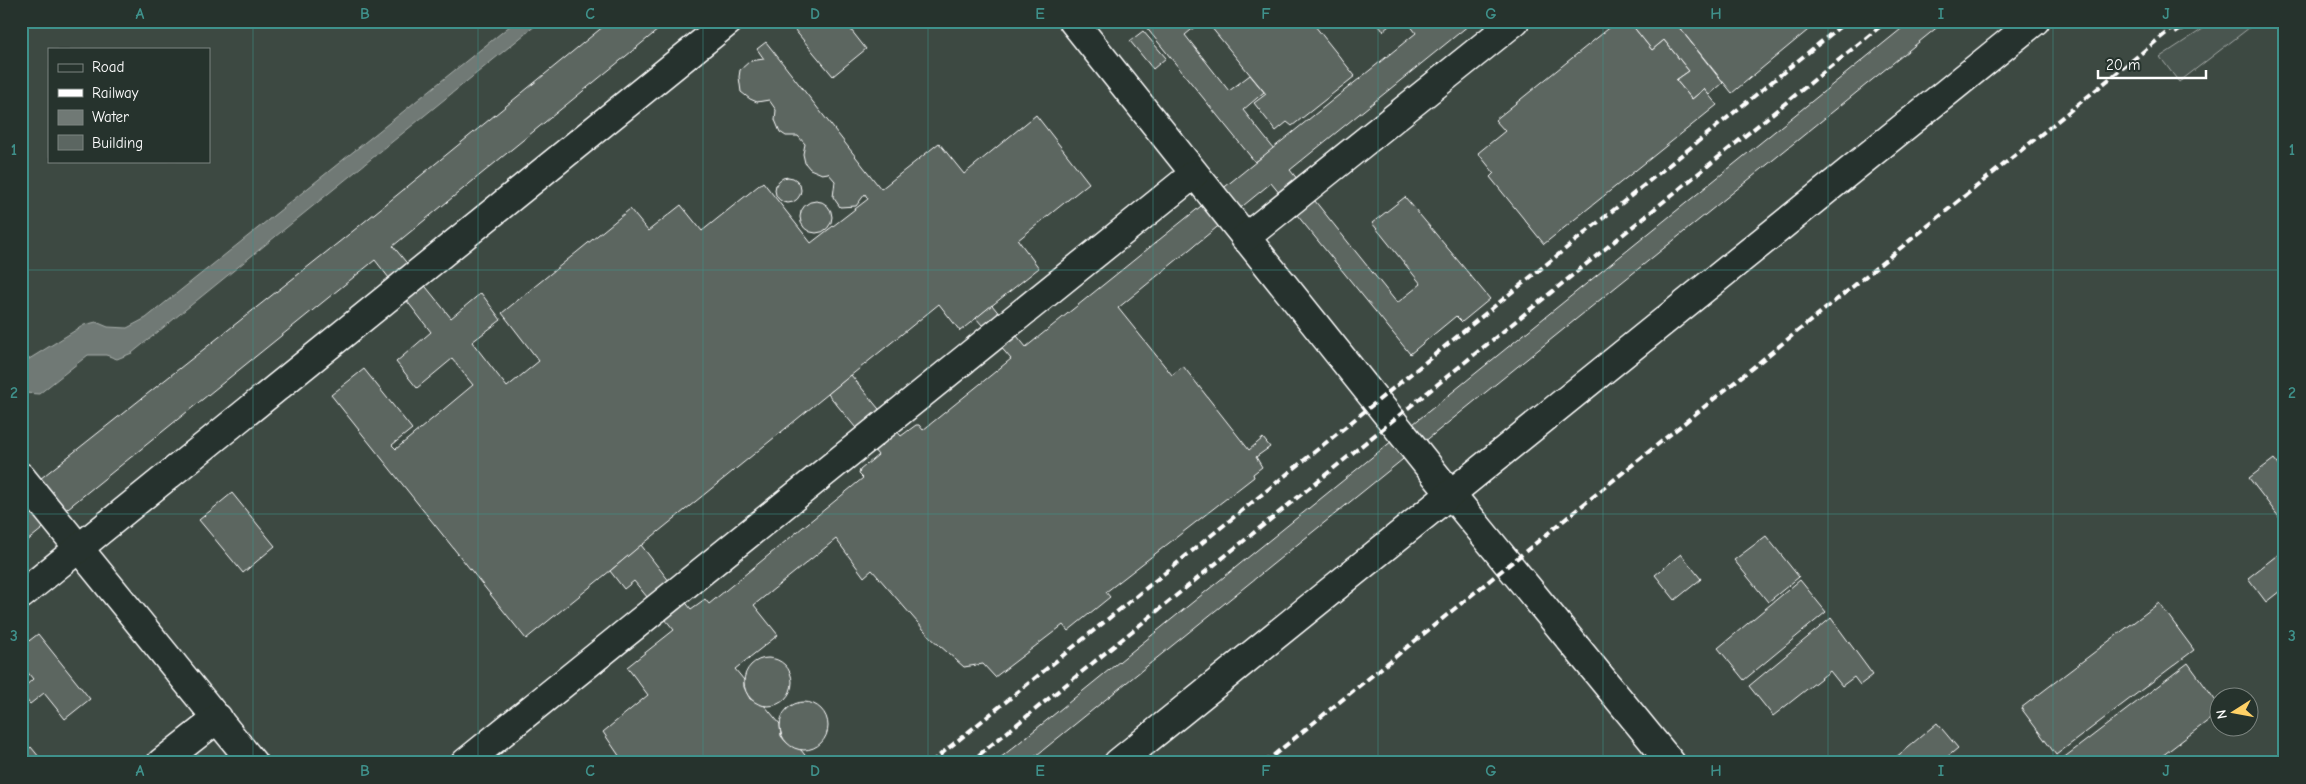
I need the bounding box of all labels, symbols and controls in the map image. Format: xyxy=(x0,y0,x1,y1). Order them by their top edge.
text: A xyxy=(136,5,145,23)
text: B xyxy=(360,5,370,23)
text: C xyxy=(585,5,595,23)
text: D xyxy=(810,5,820,23)
text: E xyxy=(1035,5,1045,23)
text: F xyxy=(1261,5,1271,23)
text: G xyxy=(1485,5,1497,23)
text: H xyxy=(1710,5,1722,23)
text: I xyxy=(1938,5,1944,23)
text: J xyxy=(2162,5,2170,23)
legend xyxy=(48,48,210,162)
scale bar xyxy=(2098,48,2206,80)
text: 20 m xyxy=(2106,56,2140,74)
text: Road xyxy=(92,58,124,76)
text: Railway xyxy=(92,84,139,102)
text: Water xyxy=(92,108,129,126)
text: Building xyxy=(92,134,143,152)
text: 1 xyxy=(11,141,17,159)
text: 1 xyxy=(2289,141,2295,159)
text: 2 xyxy=(10,384,18,402)
text: 2 xyxy=(2288,384,2296,402)
text: 3 xyxy=(10,627,18,645)
text: 3 xyxy=(2288,627,2296,645)
north arrow xyxy=(2208,686,2258,736)
text: N xyxy=(2213,708,2231,720)
text: A xyxy=(136,762,145,780)
text: B xyxy=(360,762,370,780)
text: C xyxy=(585,762,595,780)
text: D xyxy=(810,762,820,780)
text: E xyxy=(1035,762,1045,780)
text: F xyxy=(1261,762,1271,780)
text: G xyxy=(1485,762,1497,780)
text: H xyxy=(1710,762,1722,780)
text: I xyxy=(1938,762,1944,780)
text: J xyxy=(2162,762,2170,780)

